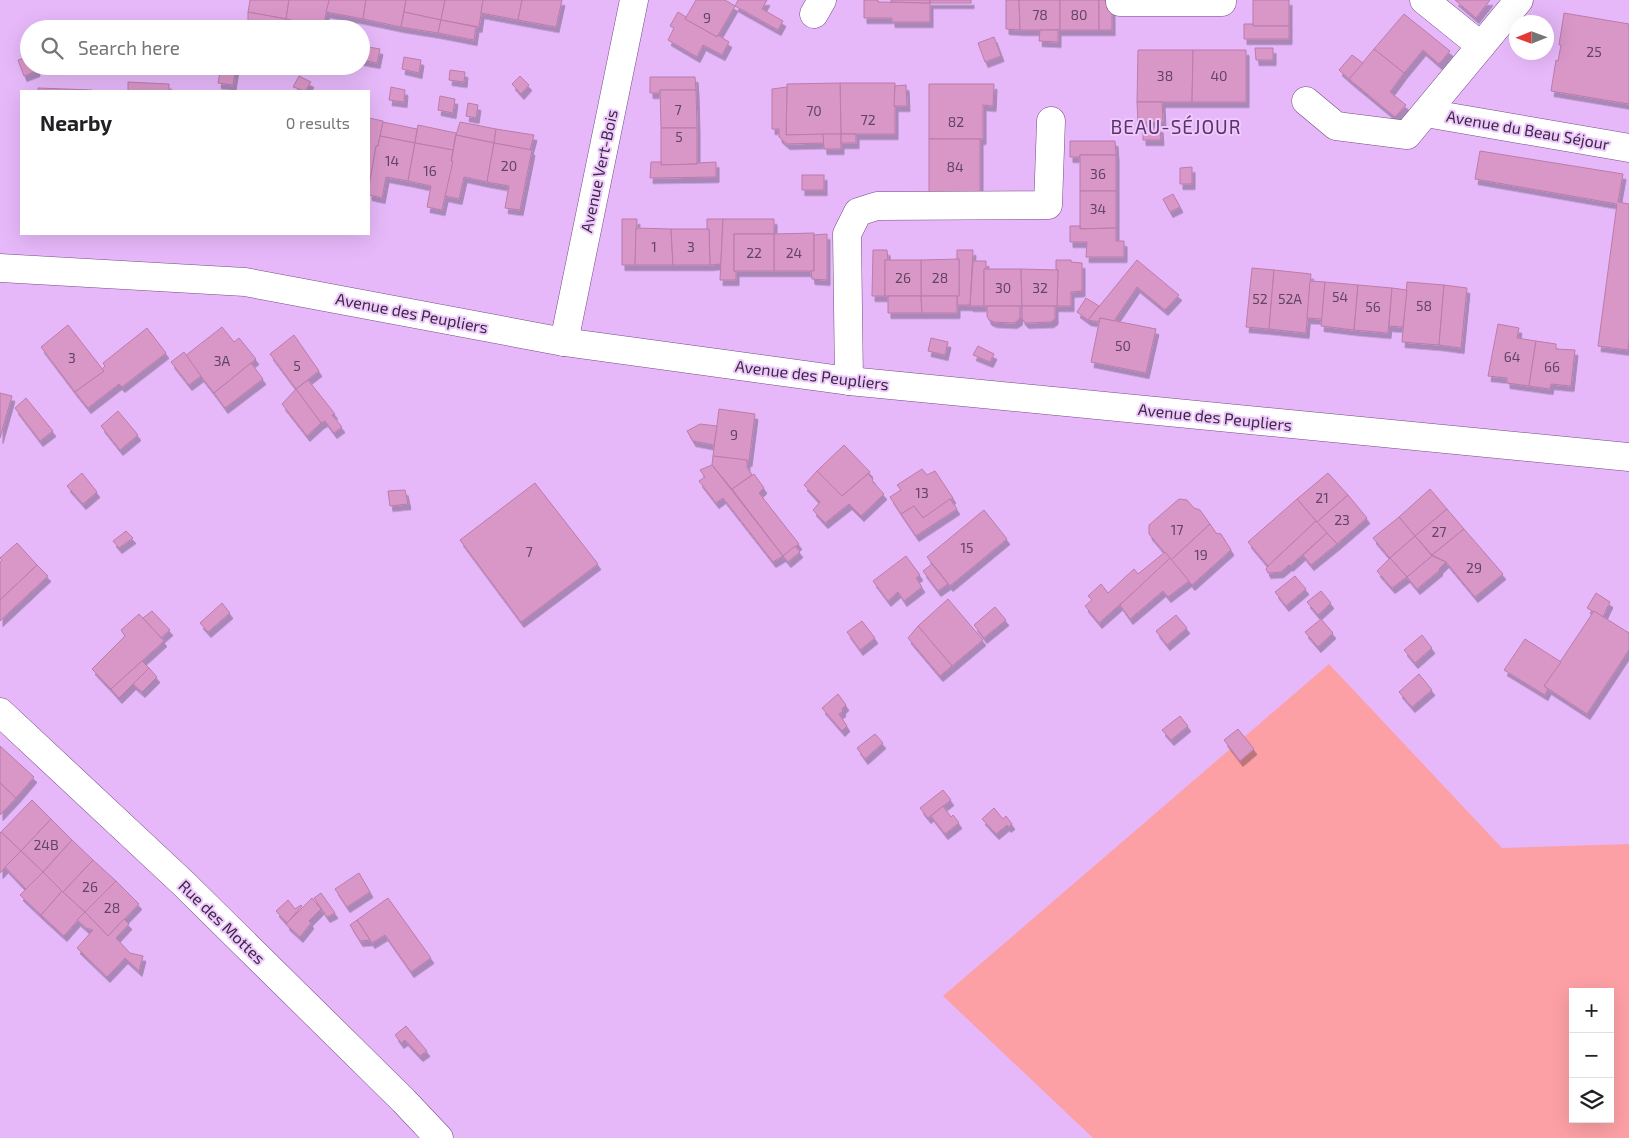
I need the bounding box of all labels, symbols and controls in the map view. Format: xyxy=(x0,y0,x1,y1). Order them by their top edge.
house number: 78 xyxy=(1032,6,1048,23)
house number: 80 xyxy=(1071,6,1087,23)
house number: 9 xyxy=(703,9,711,26)
north arrow xyxy=(1509,15,1554,60)
search box xyxy=(20,20,370,75)
icon: search xyxy=(38,34,66,62)
text: Search here xyxy=(78,36,180,59)
house number: 25 xyxy=(1586,43,1602,60)
house number: 38 xyxy=(1157,67,1173,84)
house number: 40 xyxy=(1210,67,1228,84)
house number: 7 xyxy=(674,101,682,118)
house number: 70 xyxy=(806,102,822,119)
street label: Avenue du Beau Séjour xyxy=(1445,106,1612,154)
street label: Avenue Vert-Bois xyxy=(576,108,621,234)
text: Nearby xyxy=(40,110,112,135)
house number: 72 xyxy=(860,111,876,128)
text: 0 results xyxy=(286,113,350,132)
house number: 82 xyxy=(948,113,964,130)
district label: BEAU-SÉJOUR xyxy=(1111,115,1241,138)
house number: 5 xyxy=(675,128,683,145)
house number: 14 xyxy=(385,152,399,169)
house number: 20 xyxy=(501,157,517,174)
house number: 84 xyxy=(946,158,964,175)
house number: 16 xyxy=(423,162,437,179)
house number: 36 xyxy=(1090,165,1106,182)
house number: 34 xyxy=(1090,200,1106,217)
house number: 1 xyxy=(651,238,657,255)
house number: 3 xyxy=(687,238,695,255)
house number: 22 xyxy=(746,244,762,261)
house number: 24 xyxy=(786,244,802,261)
house number: 26 xyxy=(895,269,911,286)
house number: 28 xyxy=(932,269,948,286)
house number: 30 xyxy=(995,279,1011,296)
house number: 32 xyxy=(1032,279,1048,296)
street label: Avenue des Peupliers xyxy=(334,288,490,337)
house number: 54 xyxy=(1332,288,1348,305)
house number: 52 xyxy=(1252,290,1268,307)
house number: 52A xyxy=(1278,290,1302,307)
house number: 58 xyxy=(1416,297,1432,314)
house number: 56 xyxy=(1365,298,1381,315)
house number: 50 xyxy=(1115,337,1131,354)
house number: 64 xyxy=(1504,348,1520,365)
house number: 3 xyxy=(68,349,76,366)
house number: 3A xyxy=(214,352,231,369)
street label: Avenue des Peupliers xyxy=(734,356,890,393)
house number: 5 xyxy=(293,357,301,374)
house number: 66 xyxy=(1544,358,1560,375)
street label: Avenue des Peupliers xyxy=(1137,399,1293,434)
house number: 9 xyxy=(730,426,738,443)
house number: 13 xyxy=(915,484,929,501)
house number: 21 xyxy=(1315,489,1329,506)
house number: 23 xyxy=(1334,511,1350,528)
house number: 17 xyxy=(1171,521,1183,538)
house number: 27 xyxy=(1431,523,1447,540)
house number: 15 xyxy=(960,539,974,556)
house number: 7 xyxy=(525,543,533,560)
house number: 19 xyxy=(1194,546,1208,563)
house number: 29 xyxy=(1466,559,1482,576)
house number: 24B xyxy=(33,836,59,853)
street label: Rue des Mottes xyxy=(175,876,269,968)
house number: 26 xyxy=(82,878,98,895)
house number: 28 xyxy=(104,899,120,916)
map controls xyxy=(1569,988,1614,1123)
button: + xyxy=(1569,988,1614,1033)
button: − xyxy=(1569,1033,1614,1078)
button: layers xyxy=(1569,1078,1614,1123)

